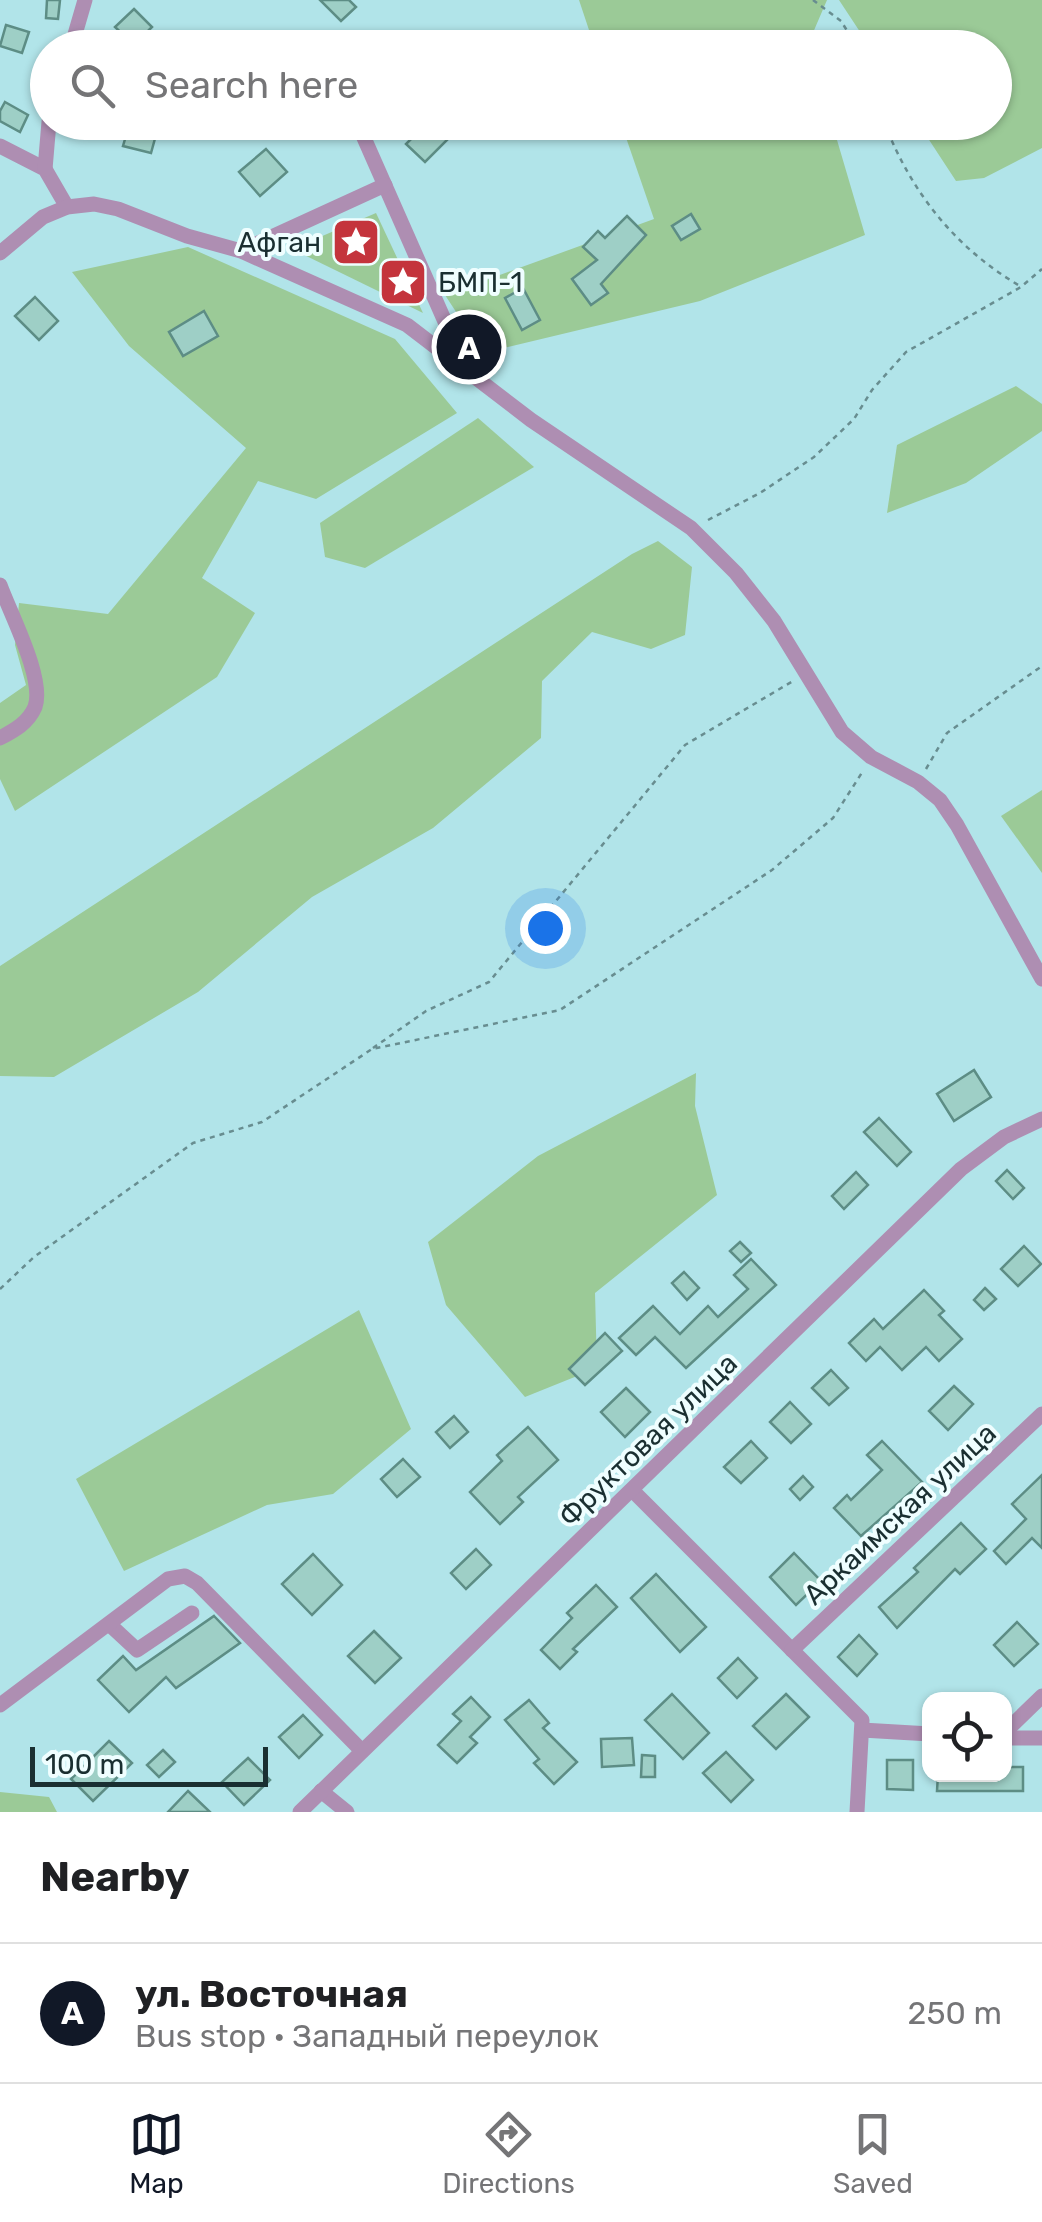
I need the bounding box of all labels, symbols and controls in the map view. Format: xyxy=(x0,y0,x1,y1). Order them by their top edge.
search box xyxy=(30,30,1012,140)
icon: search xyxy=(65,58,120,113)
text: Search here xyxy=(145,62,358,108)
place icon: Афган xyxy=(330,216,382,268)
place label: Афган xyxy=(238,226,321,259)
place icon: БМП-1 xyxy=(377,256,429,308)
place label: БМП-1 xyxy=(438,266,522,299)
pin: A xyxy=(436,310,502,384)
your location xyxy=(520,903,571,954)
street label: Фруктовая улица xyxy=(552,1347,744,1533)
street label: Аркаимская улица xyxy=(797,1416,1003,1612)
map controls xyxy=(922,1692,1012,1782)
button: locate xyxy=(922,1692,1012,1782)
scale bar xyxy=(30,1742,268,1786)
text: 100 m xyxy=(45,1748,124,1781)
text: Nearby xyxy=(40,1852,190,1902)
text: ул. Восточная xyxy=(135,1971,408,2017)
text: A xyxy=(61,1994,84,2032)
text: 250 m xyxy=(908,1994,1002,2032)
text: Bus stop · Западный переулок xyxy=(135,2017,599,2055)
tab: Map xyxy=(129,2107,184,2200)
tab: Directions xyxy=(442,2107,575,2200)
tab: Saved xyxy=(833,2107,913,2200)

